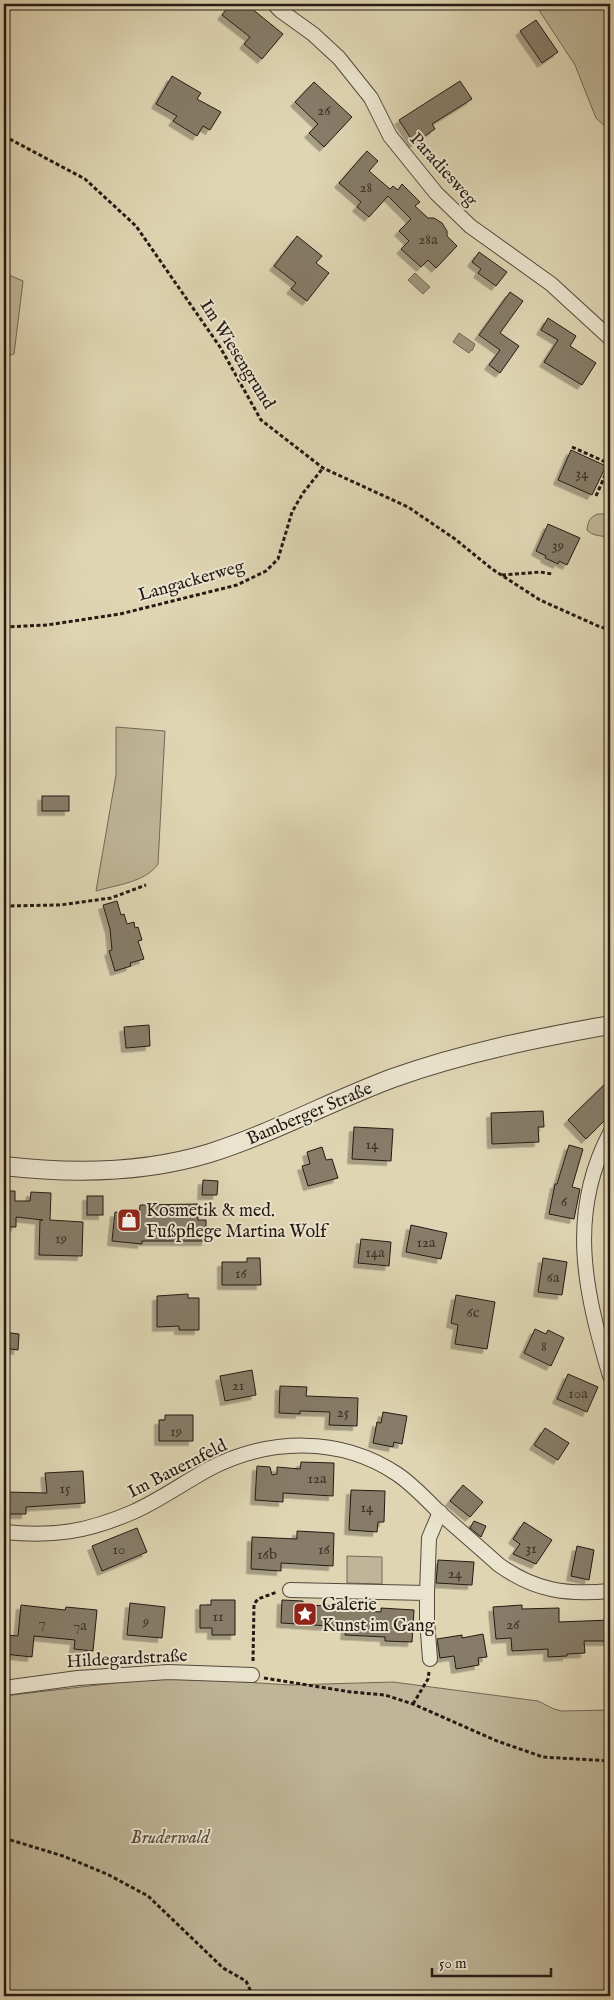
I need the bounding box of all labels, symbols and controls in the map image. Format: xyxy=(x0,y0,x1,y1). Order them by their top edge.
house number: 26 xyxy=(317,101,331,120)
street label: Paradiesweg xyxy=(404,128,482,212)
house number: 28 xyxy=(360,178,373,197)
house number: 28a xyxy=(418,230,438,249)
street label: Im Wiesengrund xyxy=(194,296,280,414)
house number: 34 xyxy=(576,464,589,483)
house number: 39 xyxy=(552,536,564,555)
street label: Langackerweg xyxy=(136,555,247,608)
street label: Bamberger Straße xyxy=(243,1078,376,1151)
house number: 14 xyxy=(366,1135,379,1154)
house number: 6 xyxy=(561,1192,568,1211)
place label: Kosmetik & med. Fußpflege Martina Wolf xyxy=(146,1200,330,1244)
shop icon: Kosmetik & med. Fußpflege Martina Wolf xyxy=(116,1207,142,1233)
house number: 19 xyxy=(55,1229,67,1248)
house number: 12a xyxy=(416,1233,436,1252)
house number: 14a xyxy=(365,1243,385,1262)
house number: 16 xyxy=(235,1264,248,1283)
house number: 6a xyxy=(547,1268,560,1287)
house number: 6c xyxy=(467,1303,479,1322)
house number: 8 xyxy=(541,1337,547,1356)
house number: 21 xyxy=(232,1376,244,1395)
house number: 10a xyxy=(568,1384,588,1403)
house number: 25 xyxy=(337,1403,350,1422)
house number: 19 xyxy=(170,1422,182,1441)
street label: Im Bauernfeld xyxy=(124,1434,231,1504)
house number: 12a xyxy=(307,1469,327,1488)
house number: 15 xyxy=(59,1479,71,1498)
house number: 14 xyxy=(361,1498,374,1517)
house number: 31 xyxy=(525,1539,537,1558)
house number: 10 xyxy=(113,1540,125,1559)
house number: 16 xyxy=(318,1540,331,1559)
house number: 16b xyxy=(257,1545,277,1564)
house number: 24 xyxy=(448,1564,463,1583)
place label: Galerie Kunst im Gang xyxy=(322,1594,435,1638)
place icon: Galerie Kunst im Gang xyxy=(292,1601,318,1627)
house number: 11 xyxy=(212,1607,224,1626)
house number: 9 xyxy=(142,1612,149,1631)
house number: 7 xyxy=(38,1613,46,1632)
house number: 26 xyxy=(506,1615,520,1634)
house number: 7a xyxy=(73,1616,87,1635)
street label: Hildegardstraße xyxy=(66,1645,188,1674)
park label: Bruderwald xyxy=(131,1827,211,1850)
scale bar xyxy=(432,1945,550,1977)
text: 50 m xyxy=(439,1954,467,1973)

